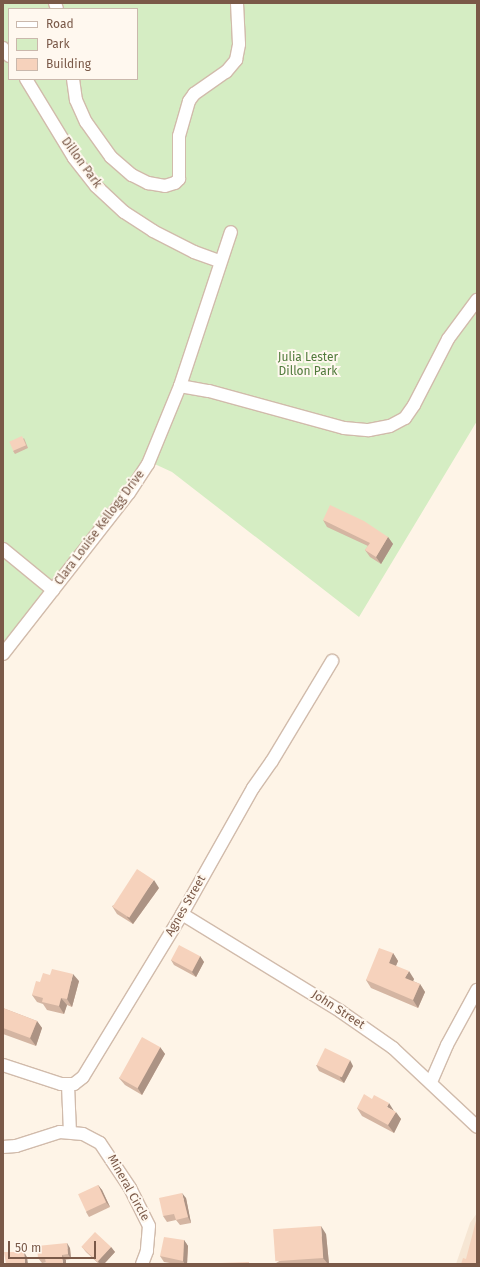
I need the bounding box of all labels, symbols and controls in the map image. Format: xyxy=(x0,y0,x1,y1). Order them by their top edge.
legend xyxy=(8,8,138,80)
text: Road xyxy=(46,17,74,31)
text: Park xyxy=(46,37,70,51)
text: Building xyxy=(46,57,91,71)
street label: Dillon Park xyxy=(58,135,104,191)
park label: Julia Lester Dillon Park xyxy=(278,351,338,379)
street label: Clara Louise Kellogg Drive xyxy=(52,468,148,588)
street label: Agnes Street xyxy=(163,873,209,939)
street label: John Street xyxy=(309,987,367,1033)
street label: Mineral Circle xyxy=(104,1152,152,1224)
scale bar xyxy=(10,1233,98,1259)
text: 50 m xyxy=(15,1241,41,1255)

